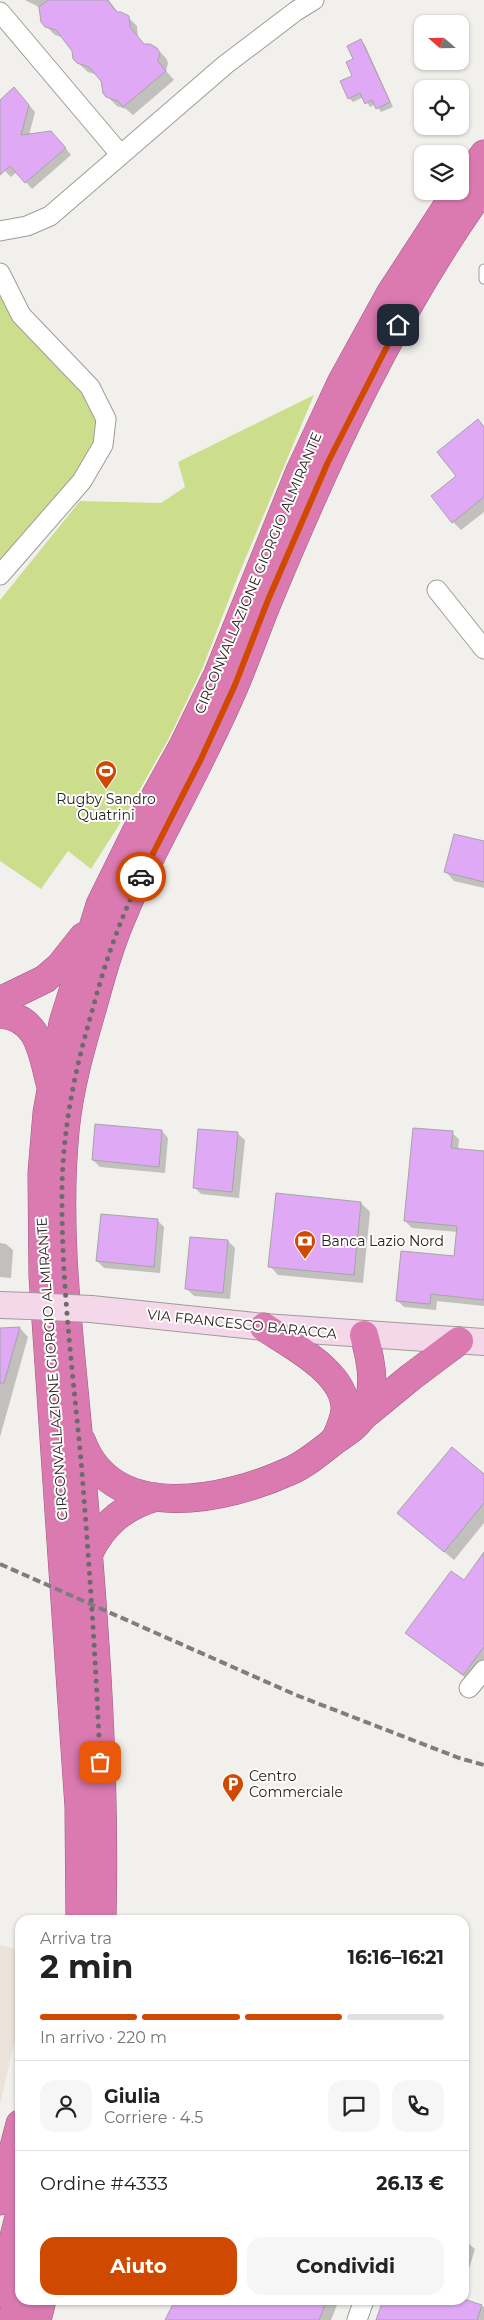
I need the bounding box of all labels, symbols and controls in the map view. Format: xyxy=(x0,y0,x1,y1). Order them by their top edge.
north arrow xyxy=(414,15,469,70)
map controls xyxy=(414,15,469,200)
button: locate xyxy=(414,80,469,135)
button: layers xyxy=(414,145,469,200)
pin xyxy=(377,304,419,346)
icon: home xyxy=(384,311,412,339)
street label: CIRCONVALLAZIONE GIORGIO ALMIRANTE xyxy=(190,429,326,717)
sports icon: Rugby Sandro Quatrini xyxy=(94,759,118,790)
place label: Rugby Sandro Quatrini xyxy=(56,790,156,824)
courier xyxy=(116,852,166,902)
icon: car xyxy=(127,863,155,891)
street label: CIRCONVALLAZIONE GIORGIO ALMIRANTE xyxy=(32,1217,72,1521)
bank icon: Banca Lazio Nord xyxy=(293,1229,317,1260)
place label: Banca Lazio Nord xyxy=(321,1232,444,1250)
street label: VIA FRANCESCO BARACCA xyxy=(146,1305,339,1343)
pin xyxy=(79,1741,121,1783)
icon: bag xyxy=(86,1748,114,1776)
place label: Centro Commerciale xyxy=(249,1767,343,1801)
parking icon: Centro Commerciale xyxy=(221,1772,245,1803)
text: Arriva tra xyxy=(40,1929,112,1948)
text: 16:16–16:21 xyxy=(348,1946,444,1969)
text: 2 min xyxy=(40,1947,133,1986)
text: In arrivo · 220 m xyxy=(40,2028,167,2047)
button: person xyxy=(40,2080,92,2132)
button: chat xyxy=(328,2080,380,2132)
button: phone xyxy=(392,2080,444,2132)
text: Giulia xyxy=(104,2085,161,2108)
text: Corriere · 4.5 xyxy=(104,2108,203,2127)
text: Ordine #4333 xyxy=(40,2172,168,2195)
text: 26.13 € xyxy=(376,2172,444,2195)
button: Aiuto xyxy=(40,2237,237,2295)
button: Condividi xyxy=(247,2237,444,2295)

